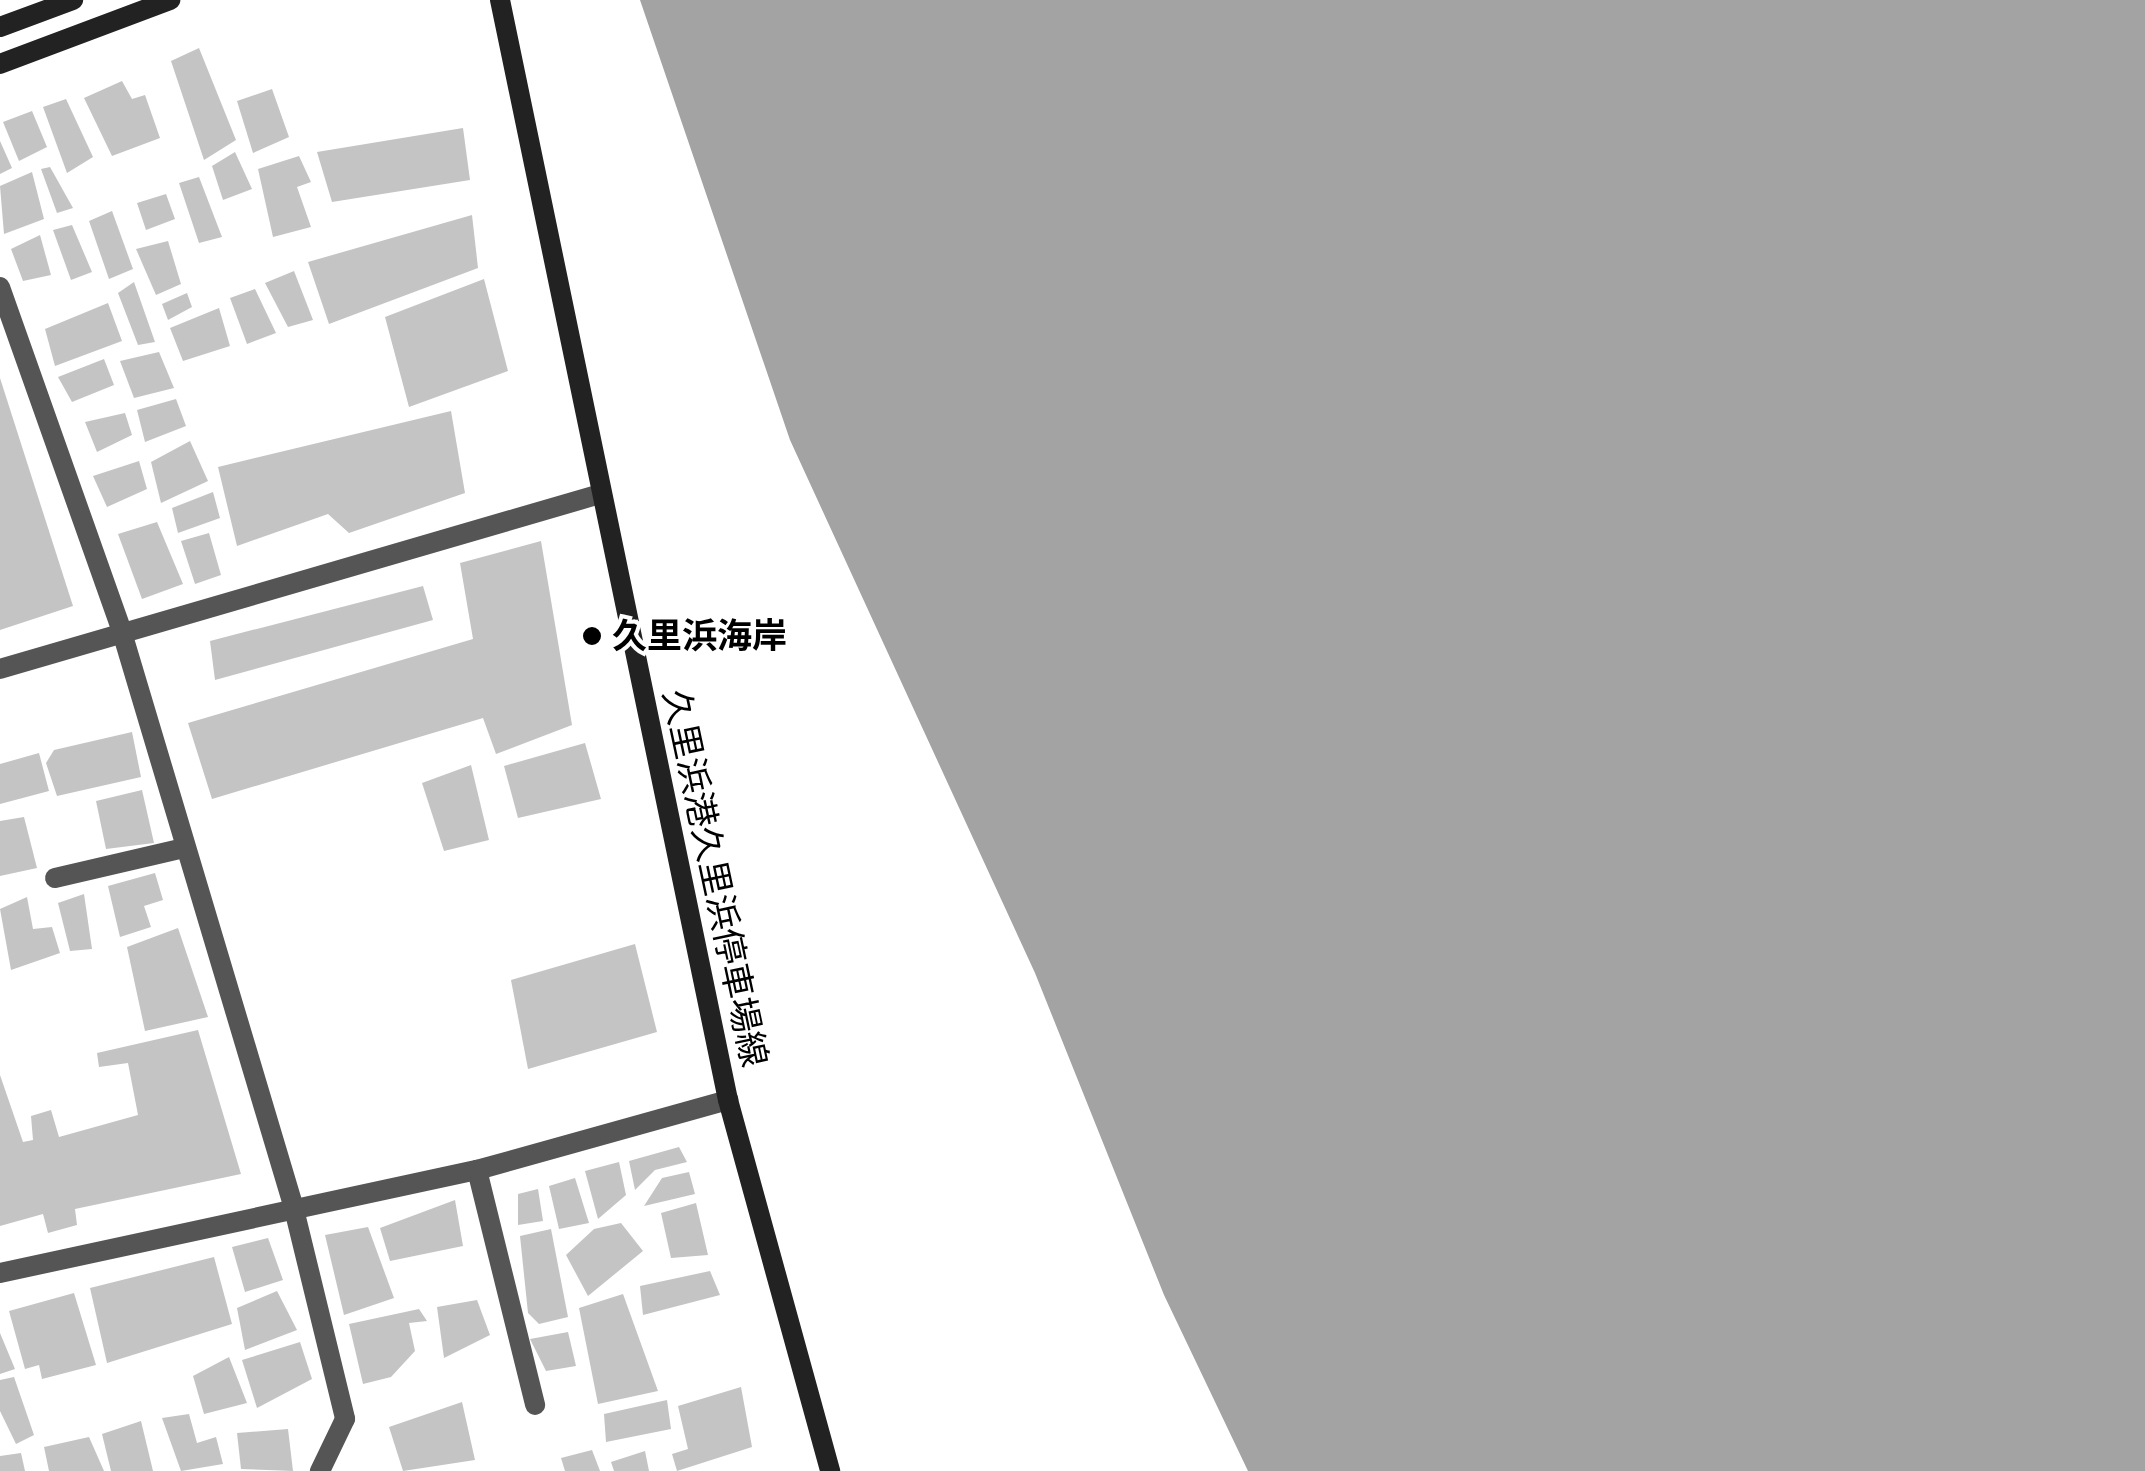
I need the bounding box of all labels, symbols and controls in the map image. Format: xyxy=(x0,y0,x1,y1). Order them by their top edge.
place label: 久里浜海岸 xyxy=(612,615,787,657)
marker: 久里浜海岸 xyxy=(581,625,603,647)
street label: 久里浜港久里浜停車場線 xyxy=(654,685,776,1071)

